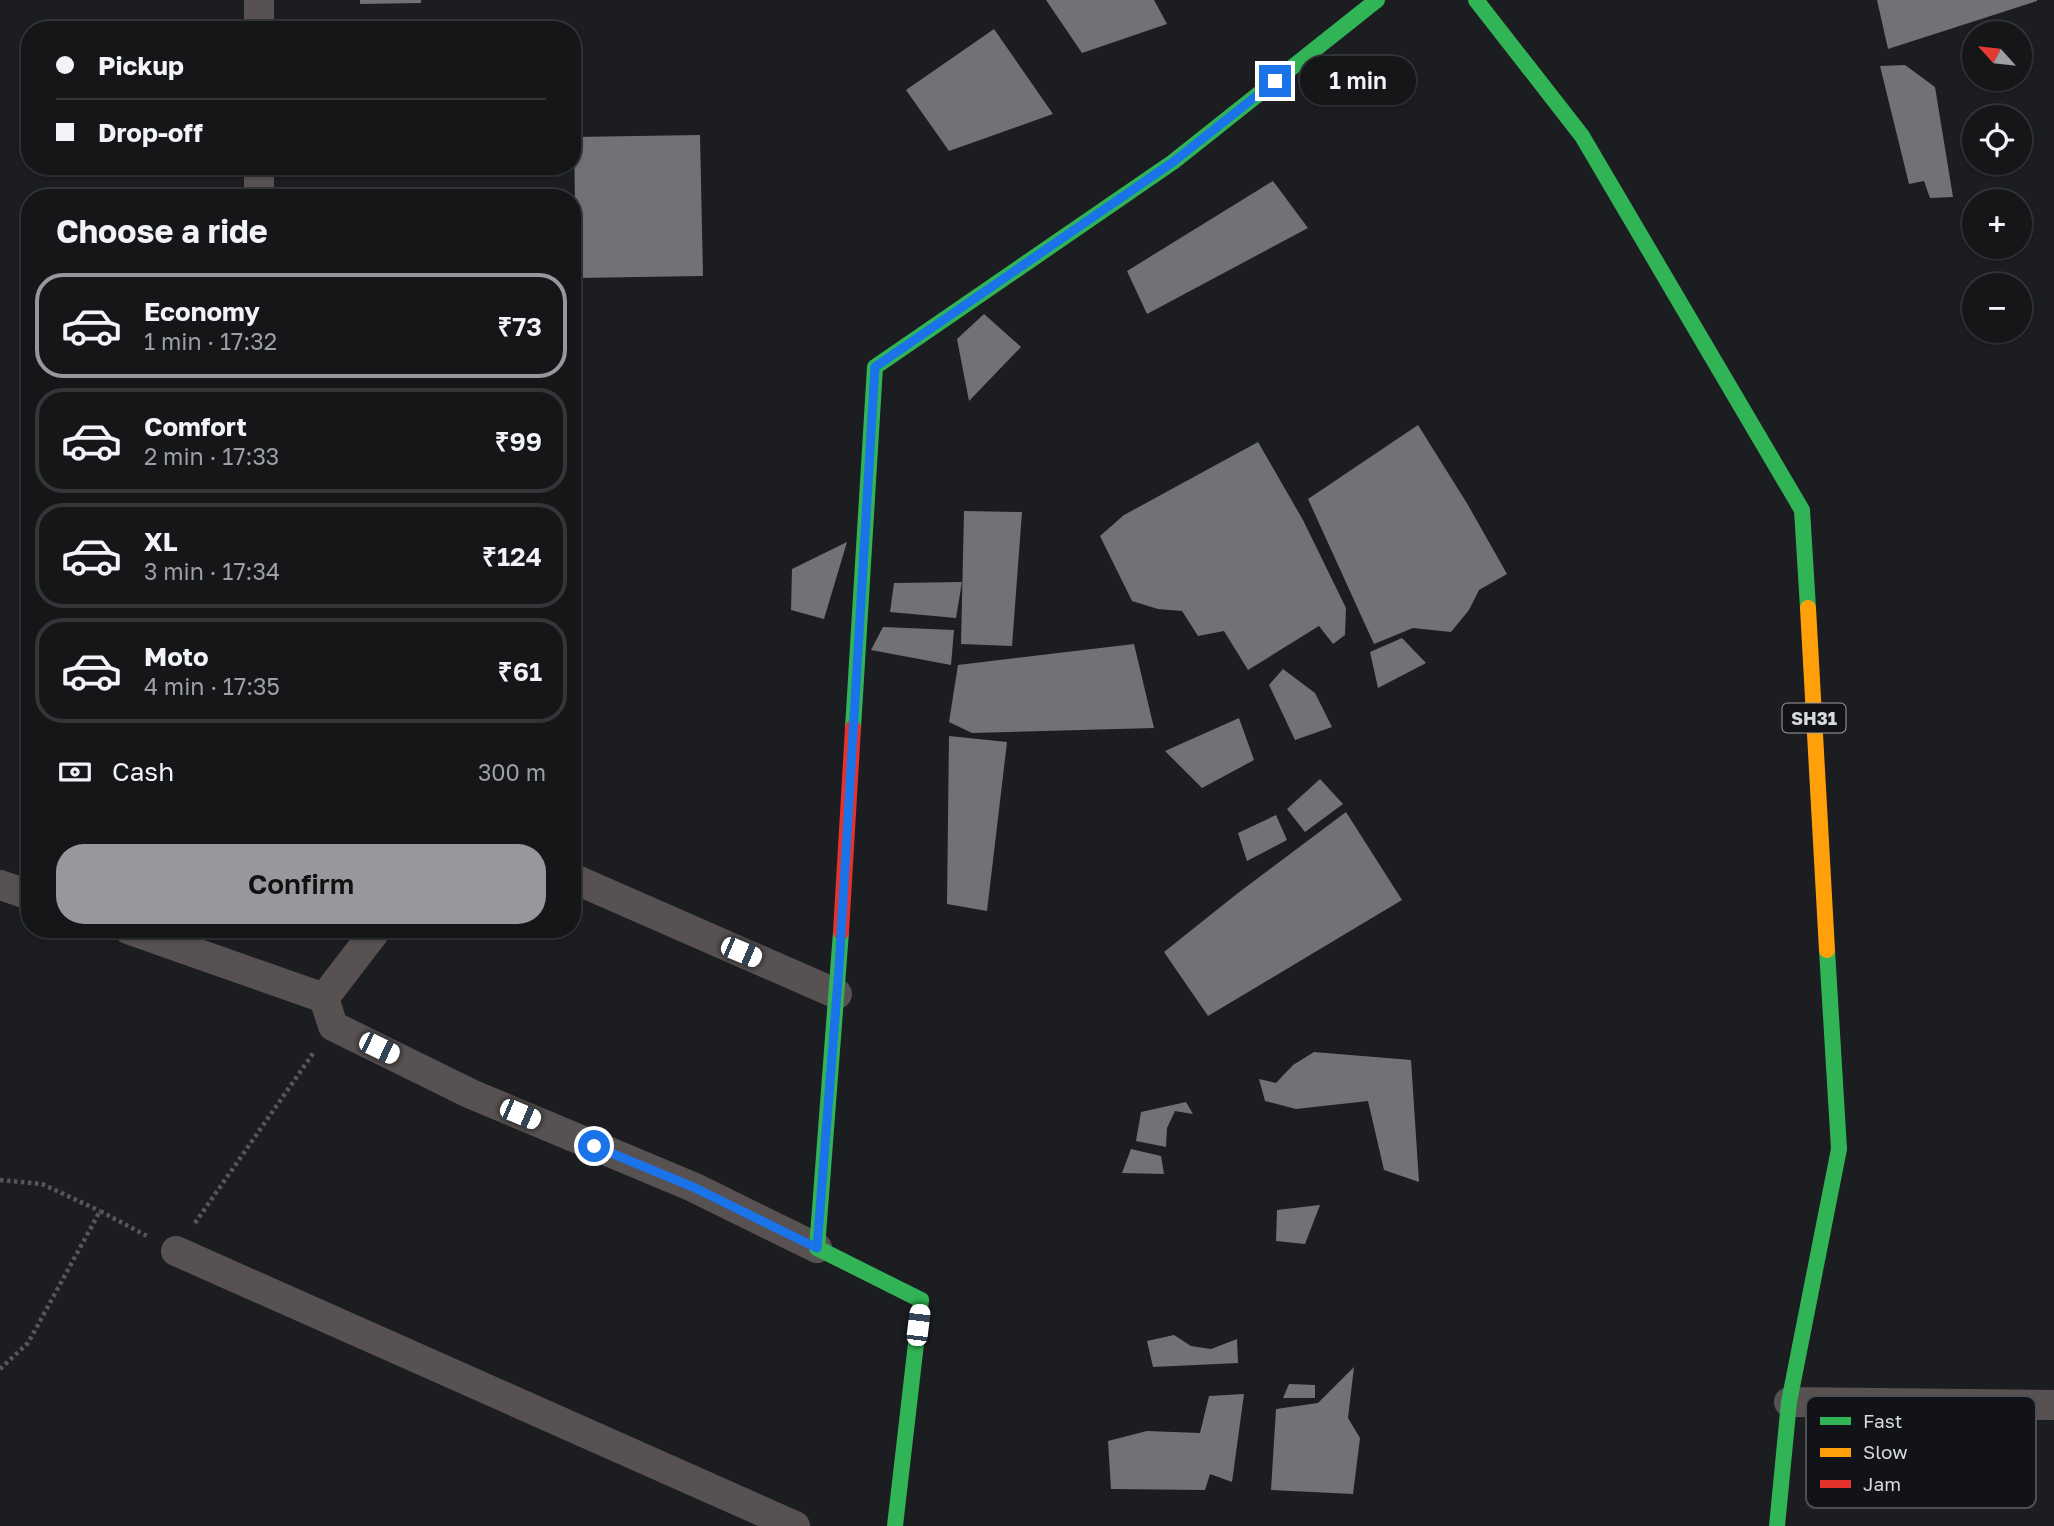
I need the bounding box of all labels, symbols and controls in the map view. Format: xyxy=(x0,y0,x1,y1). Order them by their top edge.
north arrow xyxy=(1962,21,2032,91)
map controls xyxy=(1962,21,2032,343)
text: Pickup xyxy=(98,50,184,81)
callout: 1 min xyxy=(1300,56,1415,106)
route end xyxy=(1259,65,1291,97)
text: 1 min xyxy=(1329,66,1387,94)
button: locate xyxy=(1962,105,2032,175)
text: Drop-off xyxy=(98,117,203,148)
button: + xyxy=(1962,189,2032,259)
text: Choose a ride xyxy=(56,212,268,250)
button: − xyxy=(1962,273,2032,343)
icon: car xyxy=(60,294,123,357)
text: Economy xyxy=(144,296,260,327)
text: ₹73 xyxy=(497,311,542,342)
text: 1 min · 17:32 xyxy=(144,327,277,355)
icon: car xyxy=(60,409,123,472)
text: Comfort xyxy=(144,411,247,442)
text: ₹99 xyxy=(495,426,542,457)
text: 2 min · 17:33 xyxy=(144,442,279,470)
icon: car xyxy=(60,524,123,587)
text: XL xyxy=(144,526,178,557)
text: ₹124 xyxy=(482,541,542,572)
text: 3 min · 17:34 xyxy=(144,557,280,585)
icon: car xyxy=(60,639,123,702)
text: Moto xyxy=(144,641,209,672)
text: ₹61 xyxy=(498,656,542,687)
text: 4 min · 17:35 xyxy=(144,672,280,700)
road number: SH31 xyxy=(1783,704,1846,732)
icon: cash xyxy=(56,753,94,791)
text: Cash xyxy=(112,756,174,787)
text: 300 m xyxy=(478,758,546,786)
button: Confirm xyxy=(56,844,546,924)
car xyxy=(718,934,765,970)
car xyxy=(356,1029,403,1067)
car xyxy=(497,1096,544,1132)
route start xyxy=(578,1130,610,1162)
car xyxy=(906,1303,931,1347)
legend xyxy=(1806,1396,2036,1508)
text: Fast xyxy=(1863,1409,1902,1432)
text: Slow xyxy=(1863,1440,1908,1463)
text: Jam xyxy=(1863,1472,1901,1495)

